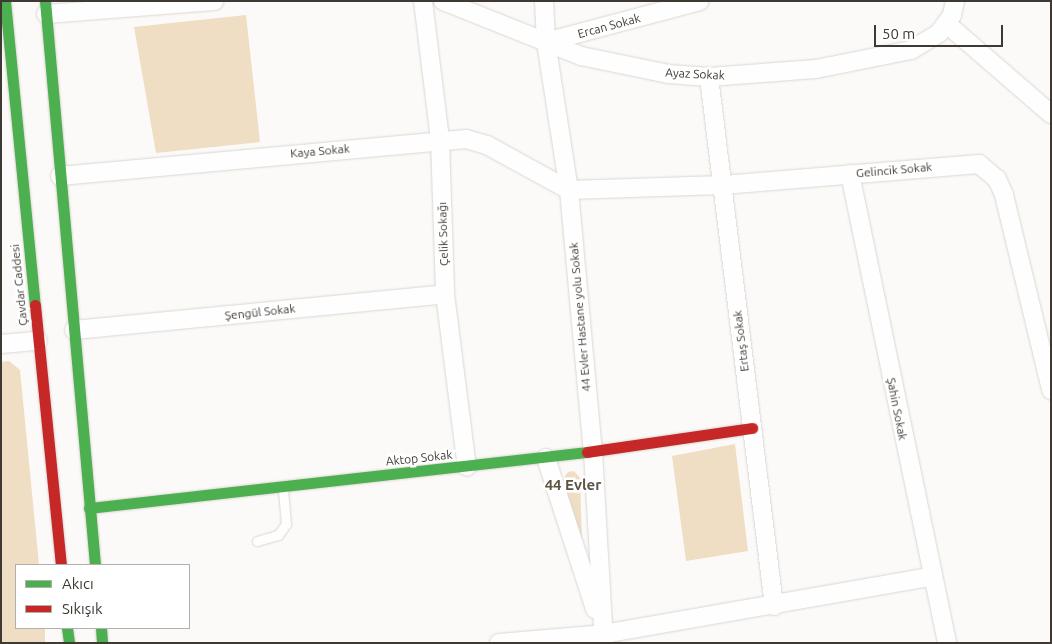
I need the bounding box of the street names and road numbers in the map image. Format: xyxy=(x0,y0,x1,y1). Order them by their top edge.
street label: Ercan Sokak xyxy=(576,11,642,41)
street label: Ayaz Sokak xyxy=(665,65,725,83)
street label: Kaya Sokak xyxy=(290,141,350,161)
street label: Gelincik Sokak xyxy=(855,159,933,181)
street label: Çelik Sokağı xyxy=(435,202,451,266)
street label: 44 Evler Hastane yolu Sokak xyxy=(566,242,594,392)
street label: Çavdar Caddesi xyxy=(8,243,30,327)
street label: Şengül Sokak xyxy=(224,301,296,323)
street label: Ertaş Sokak xyxy=(730,310,752,372)
street label: Şahin Sokak xyxy=(884,376,910,442)
street label: Aktop Sokak xyxy=(385,447,453,469)

